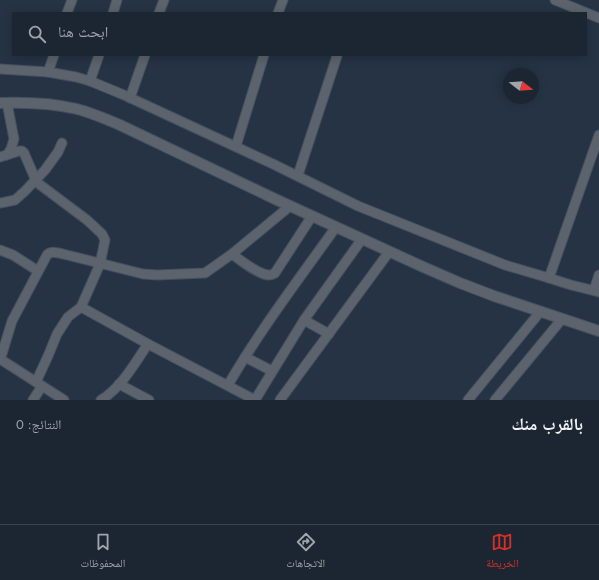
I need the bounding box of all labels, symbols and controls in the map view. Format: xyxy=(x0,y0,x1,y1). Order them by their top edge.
search box xyxy=(12,12,587,56)
text: ابحث هنا xyxy=(58,21,108,43)
icon: search xyxy=(26,23,48,45)
north arrow xyxy=(503,68,539,104)
text: بالقرب منك xyxy=(512,412,583,436)
text: النتائج: 0 xyxy=(16,415,61,434)
tab: المحفوظات xyxy=(80,531,125,574)
tab: الاتجاهات xyxy=(286,531,325,574)
tab: الخريطة xyxy=(486,531,519,574)

